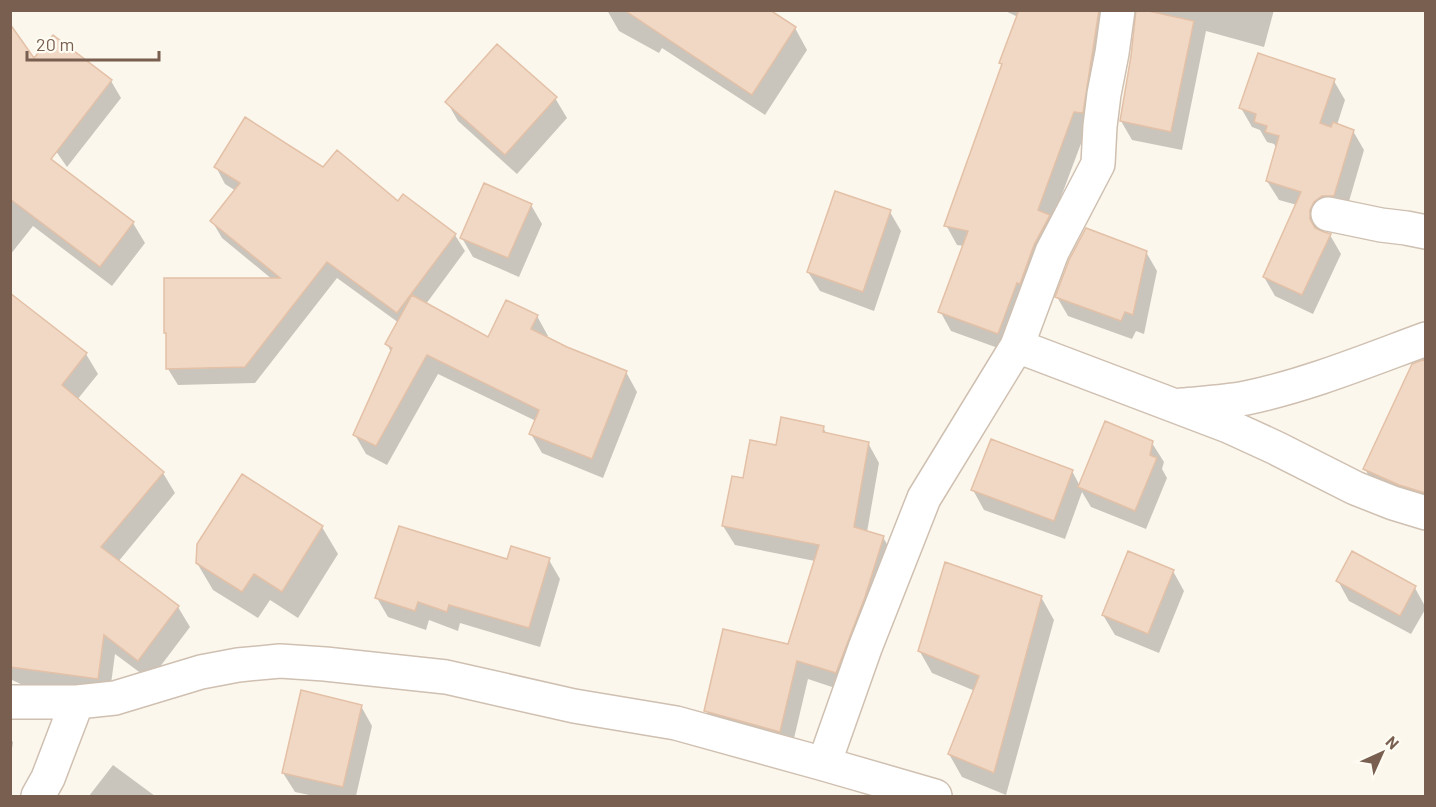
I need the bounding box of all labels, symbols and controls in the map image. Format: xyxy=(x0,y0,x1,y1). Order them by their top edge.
scale bar xyxy=(27,24,159,62)
text: 20 m xyxy=(36,33,74,55)
north arrow xyxy=(1352,723,1412,783)
text: N xyxy=(1382,732,1403,753)

